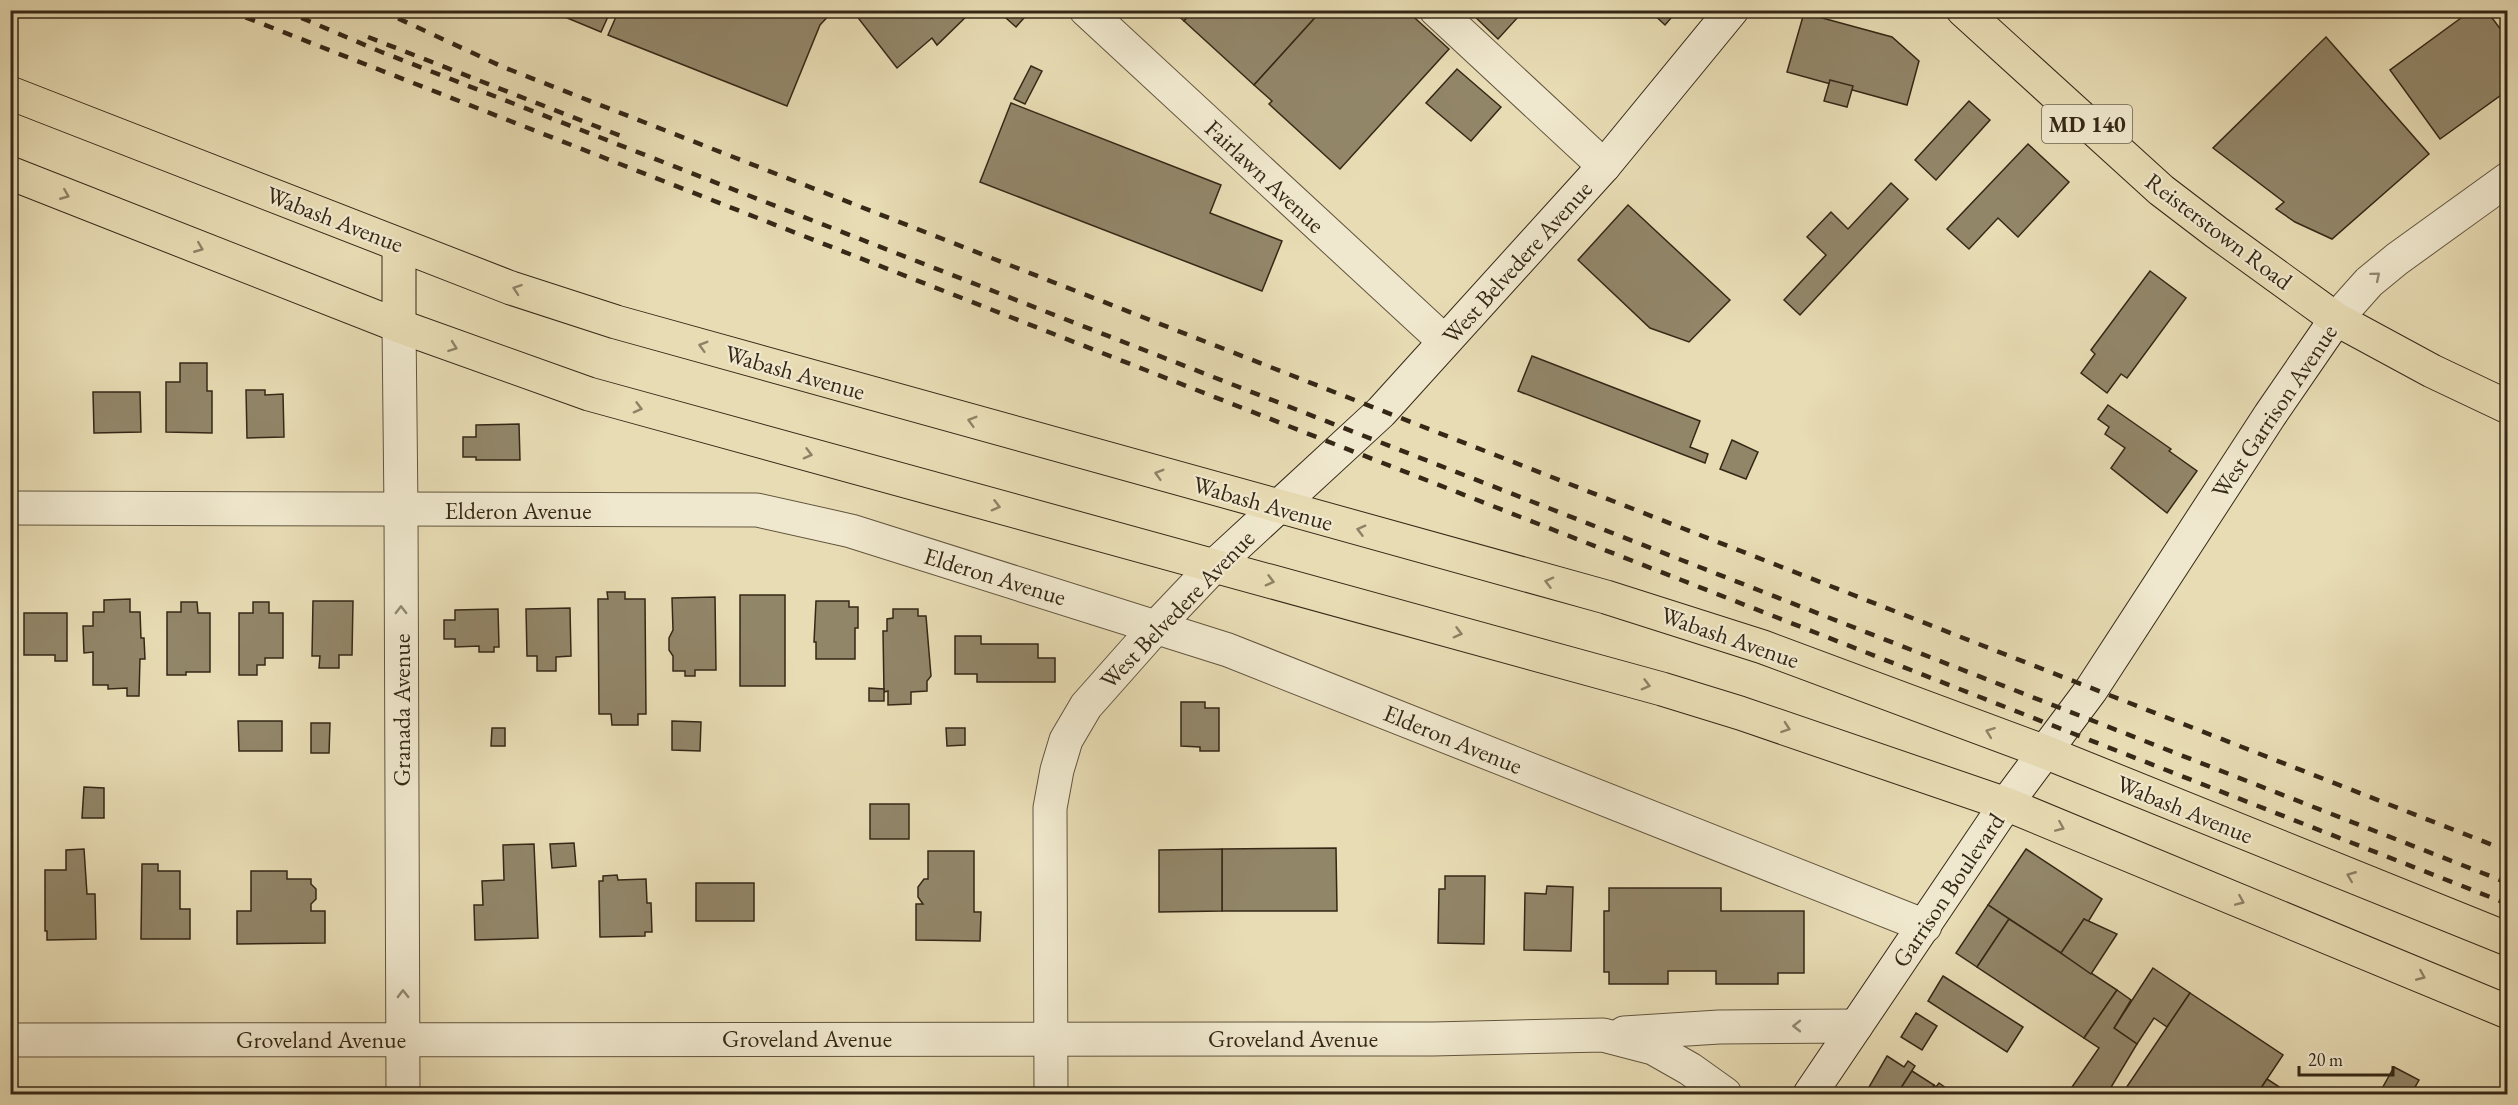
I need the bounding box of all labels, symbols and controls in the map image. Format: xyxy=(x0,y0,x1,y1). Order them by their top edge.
road number: MD 140 xyxy=(2042,105,2132,143)
street label: Fairlawn Avenue xyxy=(1199,113,1331,239)
street label: Reisterstown Road xyxy=(2139,166,2299,297)
street label: West Belvedere Avenue xyxy=(1435,174,1599,350)
street label: Wabash Avenue xyxy=(262,179,408,259)
one-way arrow xyxy=(59,188,70,200)
one-way arrow xyxy=(193,241,204,253)
one-way arrow xyxy=(2369,272,2380,283)
one-way arrow xyxy=(512,284,523,297)
street label: West Garrison Avenue xyxy=(2204,318,2344,504)
street label: Wabash Avenue xyxy=(721,337,869,407)
one-way arrow xyxy=(448,339,458,352)
one-way arrow xyxy=(698,341,709,353)
one-way arrow xyxy=(633,401,643,413)
one-way arrow xyxy=(967,416,977,429)
one-way arrow xyxy=(803,447,813,460)
street label: Wabash Avenue xyxy=(1189,468,1337,538)
one-way arrow xyxy=(1155,469,1165,481)
street label: Elderon Avenue xyxy=(444,495,592,526)
one-way arrow xyxy=(990,499,1001,511)
street label: West Belvedere Avenue xyxy=(1093,523,1261,695)
one-way arrow xyxy=(1356,525,1367,537)
street label: Elderon Avenue xyxy=(920,540,1070,612)
one-way arrow xyxy=(1265,574,1275,587)
one-way arrow xyxy=(1544,577,1555,589)
street label: Wabash Avenue xyxy=(1657,599,1803,675)
one-way arrow xyxy=(395,606,407,615)
one-way arrow xyxy=(1452,626,1463,638)
street label: Granada Avenue xyxy=(386,634,417,786)
one-way arrow xyxy=(1641,677,1651,690)
street label: Elderon Avenue xyxy=(1379,697,1527,781)
one-way arrow xyxy=(1780,721,1791,734)
one-way arrow xyxy=(1985,726,1996,739)
street label: Wabash Avenue xyxy=(2112,768,2258,850)
street label: Garrison Boulevard xyxy=(1885,806,2012,973)
one-way arrow xyxy=(2054,820,2065,832)
one-way arrow xyxy=(2346,871,2357,883)
one-way arrow xyxy=(2234,894,2245,906)
one-way arrow xyxy=(2414,969,2425,981)
one-way arrow xyxy=(397,990,409,999)
one-way arrow xyxy=(1793,1020,1802,1032)
street label: Groveland Avenue xyxy=(722,1023,892,1054)
street label: Groveland Avenue xyxy=(1208,1023,1378,1054)
street label: Groveland Avenue xyxy=(236,1024,406,1055)
scale bar xyxy=(2299,1039,2394,1077)
text: 20 m xyxy=(2308,1048,2343,1071)

